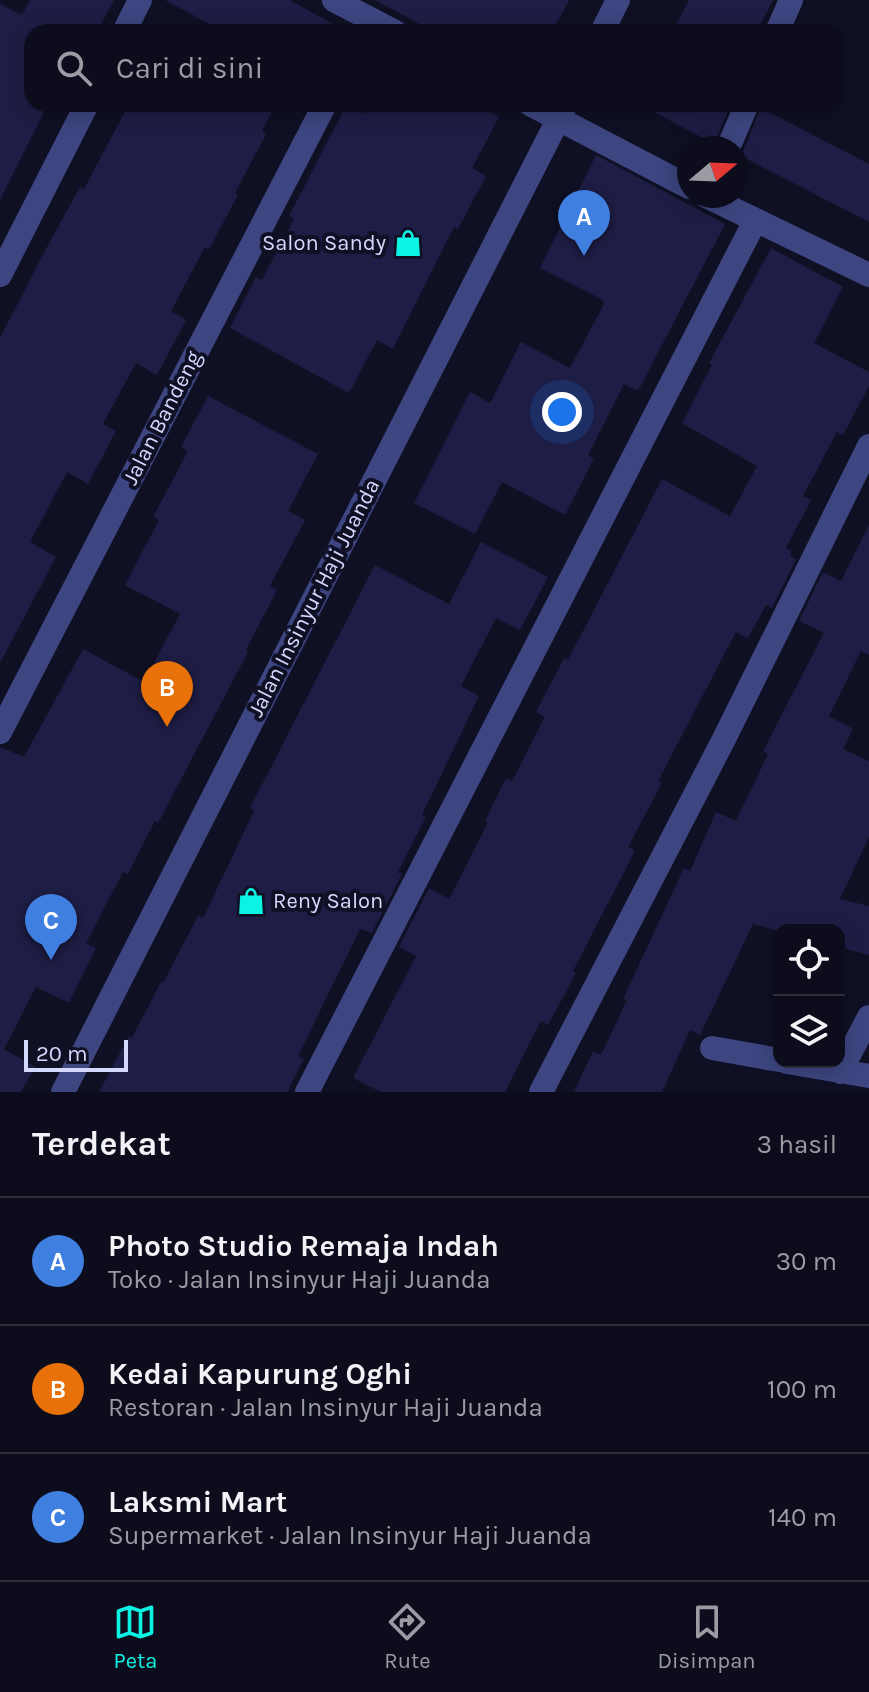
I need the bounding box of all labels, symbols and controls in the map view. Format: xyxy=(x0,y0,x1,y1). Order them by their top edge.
search box xyxy=(24,24,845,112)
icon: search xyxy=(52,46,96,90)
text: Cari di sini xyxy=(116,50,263,86)
north arrow xyxy=(677,136,749,208)
pin: A xyxy=(558,190,610,256)
shop icon: Salon Sandy xyxy=(393,228,423,258)
place label: Salon Sandy xyxy=(262,230,386,256)
street label: Jalan Bandeng xyxy=(117,346,207,489)
your location xyxy=(542,392,582,432)
street label: Jalan Insinyur Haji Juanda xyxy=(243,475,385,721)
pin: B xyxy=(141,661,193,727)
shop icon: Reny Salon xyxy=(236,886,266,916)
place label: Reny Salon xyxy=(273,888,383,914)
pin: C xyxy=(25,894,77,960)
map controls xyxy=(773,924,845,1068)
button: locate xyxy=(773,924,845,996)
button: layers xyxy=(773,996,845,1068)
scale bar xyxy=(24,1036,128,1072)
text: 20 m xyxy=(36,1041,88,1067)
text: Terdekat xyxy=(32,1124,171,1164)
text: 3 hasil xyxy=(757,1129,837,1160)
text: Photo Studio Remaja Indah xyxy=(108,1228,499,1264)
text: A xyxy=(50,1246,66,1277)
text: 30 m xyxy=(776,1246,837,1277)
text: Toko · Jalan Insinyur Haji Juanda xyxy=(108,1264,491,1295)
text: Kedai Kapurung Oghi xyxy=(108,1356,412,1392)
text: B xyxy=(50,1374,66,1405)
text: 100 m xyxy=(767,1374,837,1405)
text: Restoran · Jalan Insinyur Haji Juanda xyxy=(108,1392,543,1423)
text: Laksmi Mart xyxy=(108,1484,287,1520)
text: C xyxy=(50,1502,66,1533)
text: 140 m xyxy=(768,1502,837,1533)
text: Supermarket · Jalan Insinyur Haji Juanda xyxy=(108,1520,592,1551)
tab: Peta xyxy=(113,1600,157,1674)
tab: Rute xyxy=(384,1600,431,1674)
tab: Disimpan xyxy=(658,1600,756,1674)

